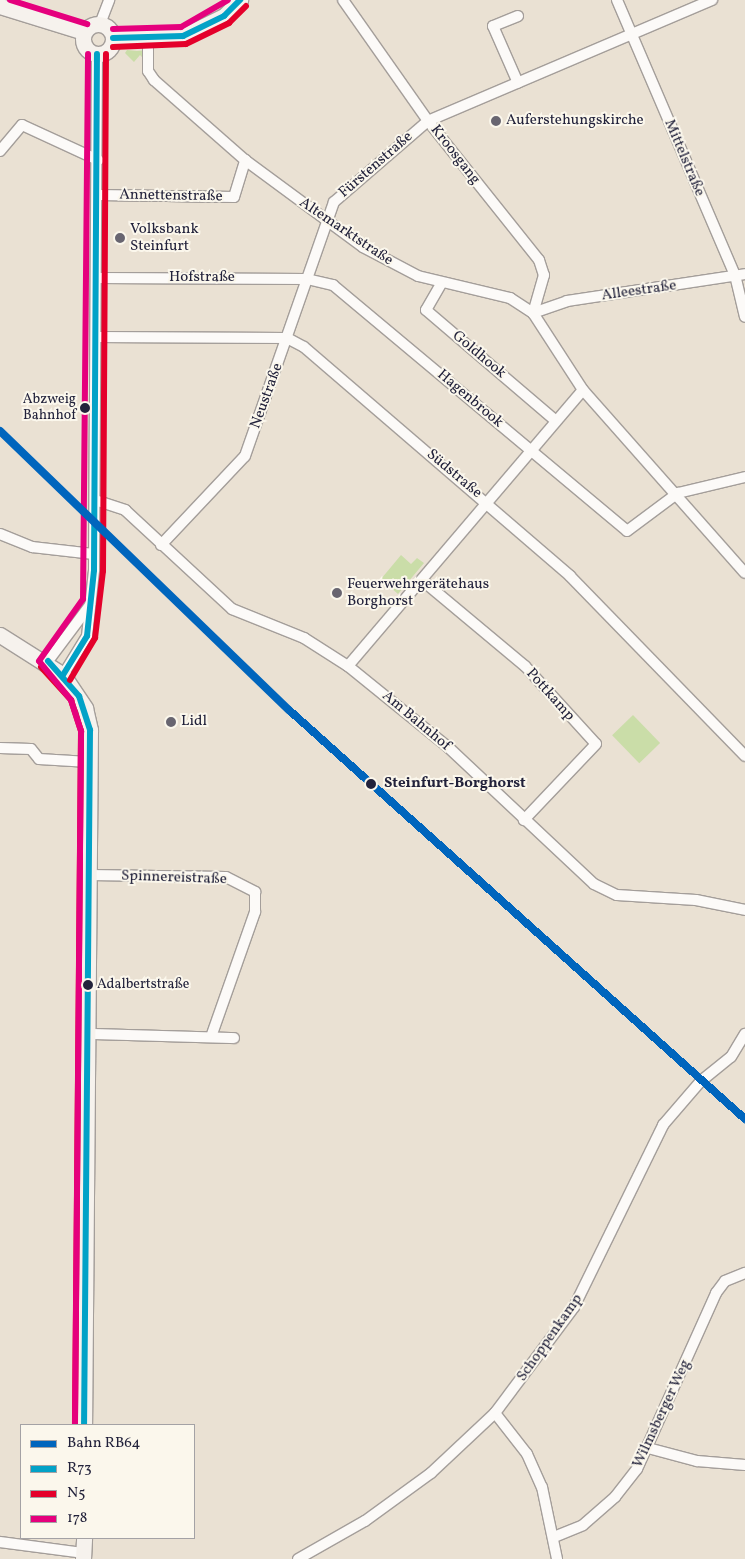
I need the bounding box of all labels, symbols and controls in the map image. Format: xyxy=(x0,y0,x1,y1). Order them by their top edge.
place label: Auferstehungskirche xyxy=(506,112,644,130)
marker: Auferstehungskirche xyxy=(490,115,502,127)
street label: Mittelstraße xyxy=(660,117,708,199)
street label: Kroosgang xyxy=(426,122,484,188)
street label: Fürstenstraße xyxy=(335,128,417,202)
street label: Annettenstraße xyxy=(119,186,223,206)
street label: Altemarktstraße xyxy=(296,194,396,270)
place label: Volksbank Steinfurt xyxy=(130,220,199,255)
marker: Volksbank Steinfurt xyxy=(114,232,126,244)
street label: Hofstraße xyxy=(169,269,235,287)
street label: Alleestraße xyxy=(600,277,678,305)
street label: Goldhook xyxy=(448,327,510,383)
street label: Neustraße xyxy=(247,361,287,431)
street label: Hagenbrook xyxy=(433,366,507,432)
place label: Abzweig Bahnhof xyxy=(23,392,76,424)
marker: Abzweig Bahnhof xyxy=(80,403,90,413)
street label: Südstraße xyxy=(423,446,485,502)
place label: Feuerwehrgerätehaus Borghorst xyxy=(347,575,489,610)
marker: Feuerwehrgerätehaus Borghorst xyxy=(331,587,343,599)
street label: Pottkamp xyxy=(522,665,578,725)
street label: Am Bahnhof xyxy=(378,687,454,755)
place label: Lidl xyxy=(181,713,207,731)
marker: Lidl xyxy=(165,716,177,728)
marker: Steinfurt-Borghorst xyxy=(362,775,380,793)
place label: Steinfurt-Borghorst xyxy=(384,775,526,793)
street label: Spinnereistraße xyxy=(121,867,227,889)
place label: Adalbertstraße xyxy=(97,977,189,993)
marker: Adalbertstraße xyxy=(83,980,93,990)
street label: Schoppenkamp xyxy=(513,1291,587,1385)
street label: Wilmsberger Weg xyxy=(629,1357,695,1471)
legend xyxy=(20,1424,195,1539)
text: Bahn RB64 xyxy=(67,1433,140,1454)
text: R73 xyxy=(67,1458,92,1479)
text: N5 xyxy=(67,1483,85,1504)
text: 178 xyxy=(67,1508,87,1529)

